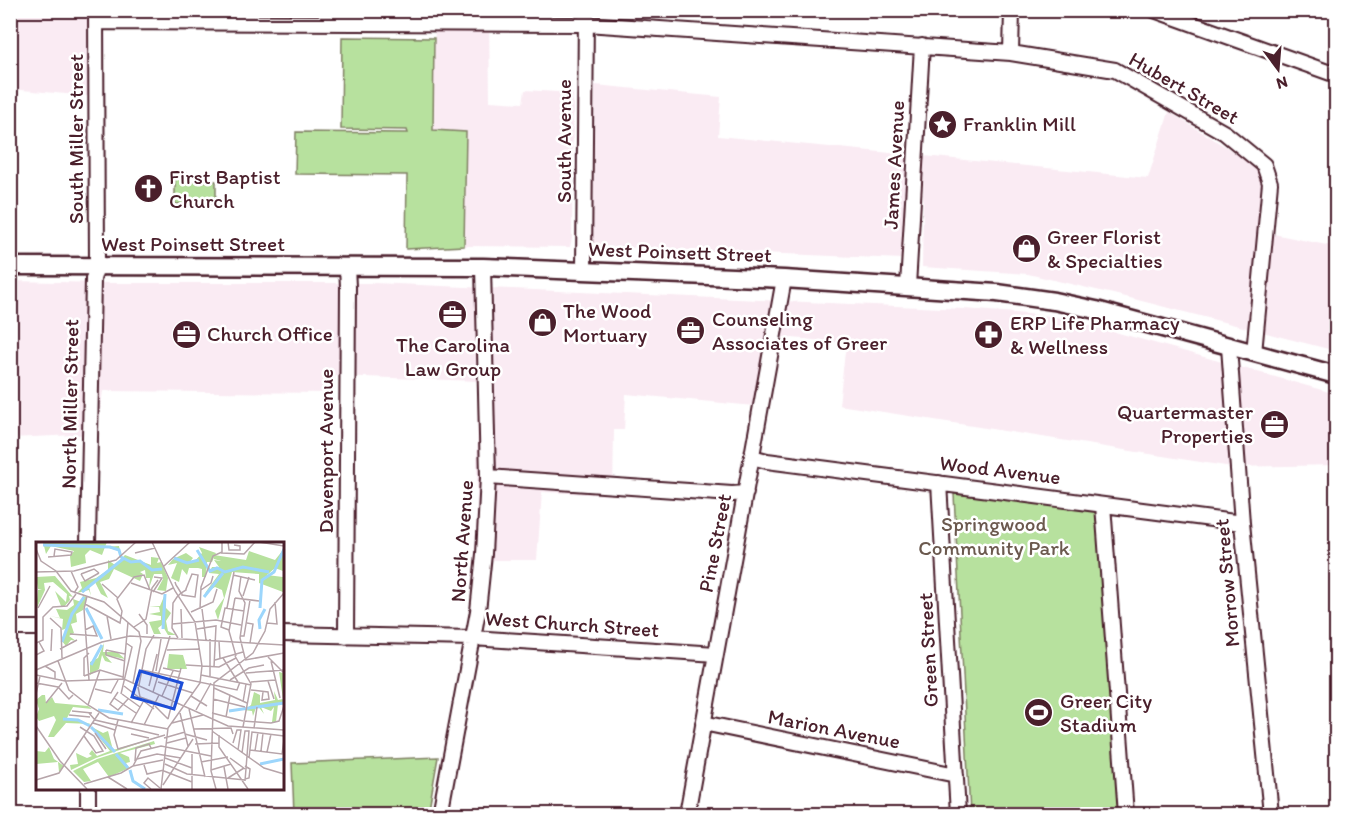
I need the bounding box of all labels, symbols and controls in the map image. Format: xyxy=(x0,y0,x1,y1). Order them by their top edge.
north arrow xyxy=(1248,39,1308,99)
street label: Hubert Street xyxy=(1125,46,1244,129)
street label: South Miller Street xyxy=(63,54,88,224)
text: N xyxy=(1274,72,1290,94)
street label: South Avenue xyxy=(551,79,576,203)
street label: James Avenue xyxy=(878,100,909,230)
place icon: Franklin Mill xyxy=(926,108,958,140)
place label: Franklin Mill xyxy=(963,111,1076,136)
place label: First Baptist Church xyxy=(169,164,281,213)
church icon: First Baptist Church xyxy=(132,173,164,205)
place label: Greer Florist & Specialties xyxy=(1047,224,1163,273)
street label: West Poinsett Street xyxy=(101,231,285,256)
shop icon: Greer Florist & Specialties xyxy=(1010,233,1042,265)
street label: West Poinsett Street xyxy=(588,236,773,267)
office icon: The Carolina Law Group xyxy=(437,298,469,330)
place label: The Wood Mortuary xyxy=(563,298,651,347)
place label: Counseling Associates of Greer xyxy=(712,306,887,355)
shop icon: The Wood Mortuary xyxy=(526,307,558,339)
place label: ERP Life Pharmacy & Wellness xyxy=(1010,310,1180,359)
office icon: Counseling Associates of Greer xyxy=(675,315,707,347)
office icon: Church Office xyxy=(170,318,202,350)
street label: North Miller Street xyxy=(56,319,83,489)
pharmacy icon: ERP Life Pharmacy & Wellness xyxy=(973,319,1005,351)
place label: Church Office xyxy=(207,321,333,346)
place label: The Carolina Law Group xyxy=(396,332,510,381)
street label: Davenport Avenue xyxy=(313,369,338,533)
place label: Quartermaster Properties xyxy=(1117,399,1254,448)
office icon: Quartermaster Properties xyxy=(1258,408,1290,440)
street label: Wood Avenue xyxy=(938,450,1062,489)
street label: North Avenue xyxy=(445,479,478,603)
street label: Pine Street xyxy=(693,491,736,594)
park label: Springwood Community Park xyxy=(918,511,1070,560)
street label: Morrow Street xyxy=(1208,518,1245,648)
inset map xyxy=(36,542,284,789)
street label: Green Street xyxy=(912,592,943,708)
street label: West Church Street xyxy=(484,605,660,642)
place label: Greer City Stadium xyxy=(1060,688,1152,737)
sports icon: Greer City Stadium xyxy=(1023,697,1055,729)
street label: Marion Avenue xyxy=(766,703,902,754)

